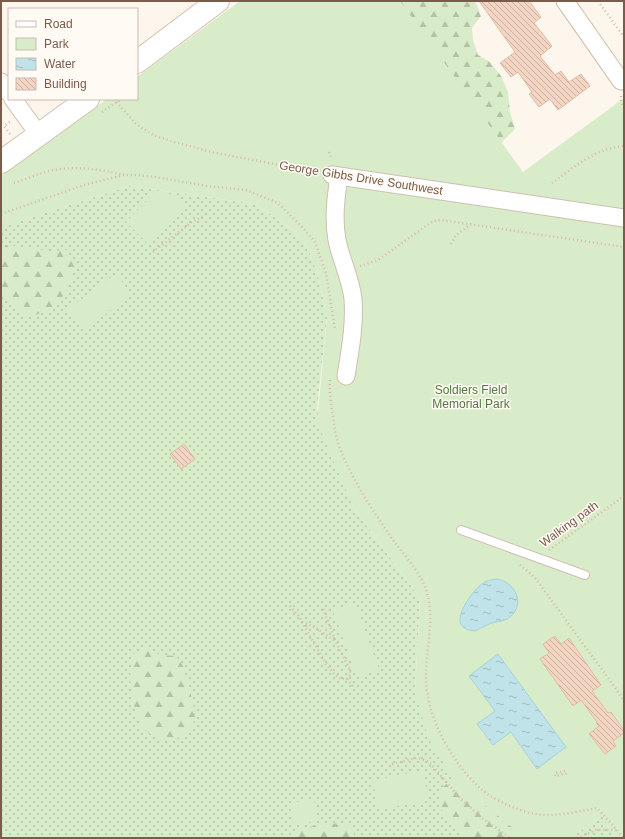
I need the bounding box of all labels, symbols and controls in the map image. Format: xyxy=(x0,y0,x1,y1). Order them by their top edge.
legend xyxy=(8,8,138,100)
text: Road xyxy=(44,17,73,31)
text: Park xyxy=(44,37,70,51)
text: Water xyxy=(44,57,76,71)
text: Building xyxy=(44,77,87,91)
street label: George Gibbs Drive Southwest xyxy=(278,158,444,198)
park label: Soldiers Field Memorial Park xyxy=(432,383,511,411)
street label: Walking path xyxy=(537,498,601,550)

